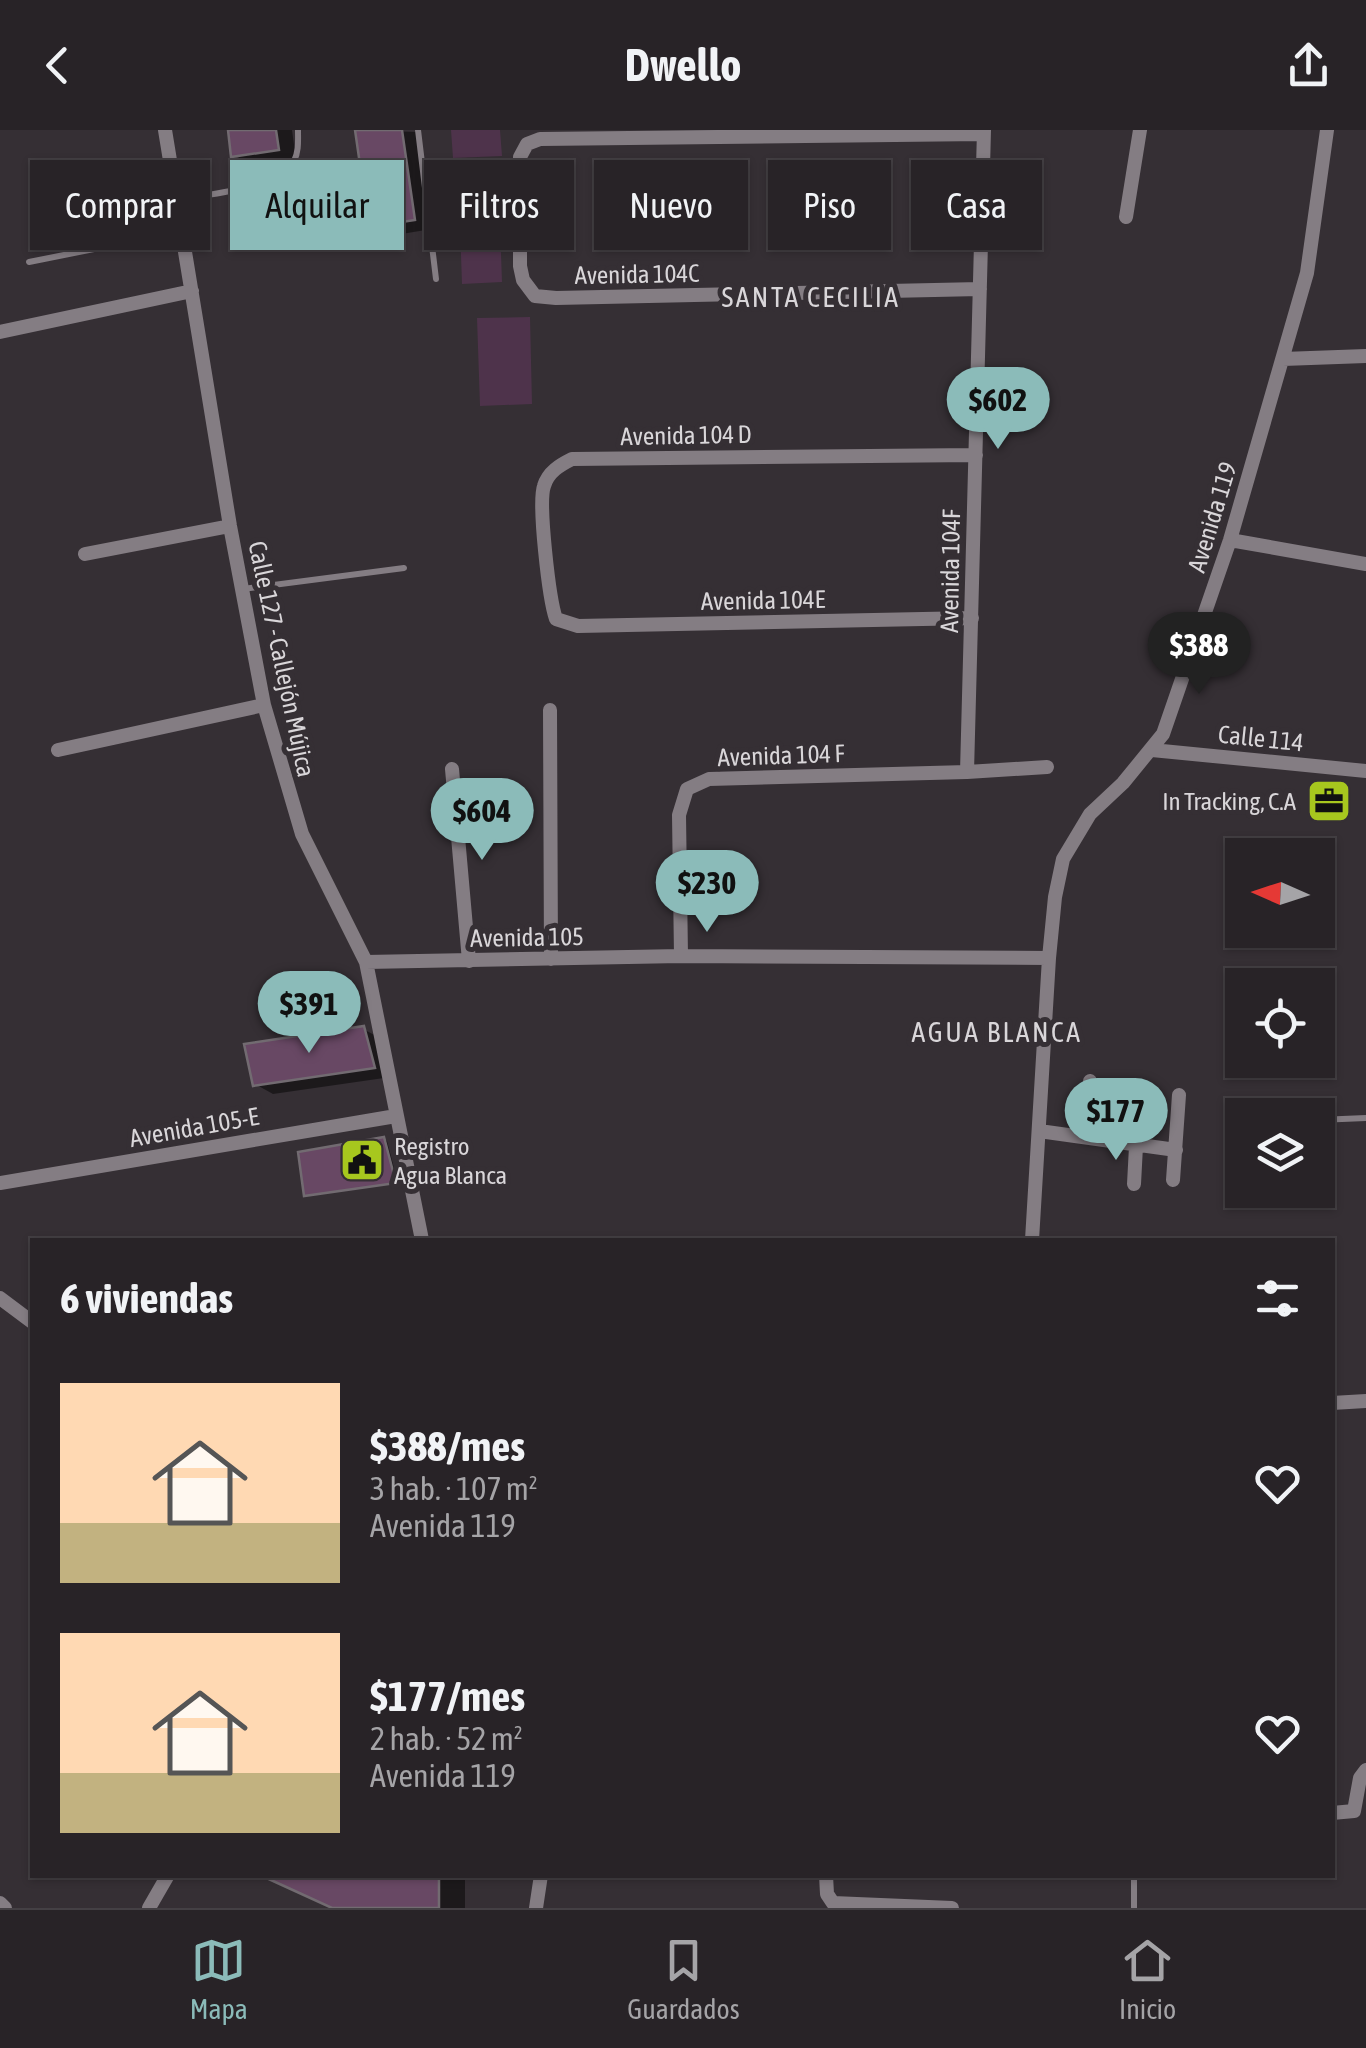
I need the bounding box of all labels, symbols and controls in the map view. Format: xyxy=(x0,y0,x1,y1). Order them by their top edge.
icon: back xyxy=(30,38,85,93)
icon: share xyxy=(1281,38,1336,93)
text: Dwello xyxy=(625,39,741,91)
chip: Comprar xyxy=(30,160,210,250)
chip: Alquilar xyxy=(230,160,404,250)
chip: Filtros xyxy=(424,160,574,250)
chip: Nuevo xyxy=(594,160,748,250)
chip: Piso xyxy=(768,160,891,250)
chip: Casa xyxy=(911,160,1042,250)
street label: Avenida 104C xyxy=(574,259,700,289)
district label: SANTA CECILIA xyxy=(721,281,901,313)
pin: $602 xyxy=(939,367,1057,452)
text: $602 xyxy=(969,381,1027,418)
street label: Avenida 104 D xyxy=(620,420,752,450)
street label: Avenida 119 xyxy=(1182,459,1242,575)
street label: Avenida 104F xyxy=(935,509,965,633)
street label: Calle 127 - Callejón Mújica xyxy=(243,538,321,780)
street label: Avenida 104E xyxy=(701,585,826,615)
pin: $388 xyxy=(1140,612,1258,697)
text: $388 xyxy=(1170,626,1228,663)
street label: Calle 114 xyxy=(1217,720,1305,756)
street label: Avenida 104 F xyxy=(717,739,845,771)
pin: $604 xyxy=(423,778,541,863)
office icon: In Tracking, C.A xyxy=(1306,778,1352,824)
place label: In Tracking, C.A xyxy=(1162,787,1297,815)
text: $604 xyxy=(453,792,511,829)
north arrow xyxy=(1225,838,1335,948)
map controls xyxy=(1225,838,1335,1208)
pin: $230 xyxy=(648,850,766,935)
text: $230 xyxy=(678,864,736,901)
street label: Avenida 105 xyxy=(470,922,584,952)
button: locate xyxy=(1225,968,1335,1078)
pin: $391 xyxy=(250,971,368,1056)
text: $391 xyxy=(280,985,338,1022)
district label: AGUA BLANCA xyxy=(912,1016,1082,1048)
pin: $177 xyxy=(1057,1078,1175,1163)
text: $177 xyxy=(1087,1092,1145,1129)
button: layers xyxy=(1225,1098,1335,1208)
street label: Avenida 105-E xyxy=(127,1102,261,1152)
place label: Registro Agua Blanca xyxy=(394,1132,507,1189)
public building icon: Registro Agua Blanca xyxy=(339,1137,385,1183)
icon: filters xyxy=(1250,1271,1305,1326)
text: 6 viviendas xyxy=(60,1274,233,1322)
text: $388/mes xyxy=(370,1422,525,1470)
icon: home xyxy=(140,1423,260,1543)
icon: heart xyxy=(1250,1456,1305,1511)
text: 3 hab. · 107 m² xyxy=(370,1470,538,1507)
text: Avenida 119 xyxy=(370,1507,516,1544)
text: $177/mes xyxy=(370,1672,525,1720)
icon: home xyxy=(140,1673,260,1793)
icon: heart xyxy=(1250,1706,1305,1761)
text: 2 hab. · 52 m² xyxy=(370,1720,523,1757)
text: Avenida 119 xyxy=(370,1757,516,1794)
tab: Mapa xyxy=(190,1933,248,2025)
tab: Guardados xyxy=(627,1933,740,2025)
tab: Inicio xyxy=(1119,1933,1176,2025)

